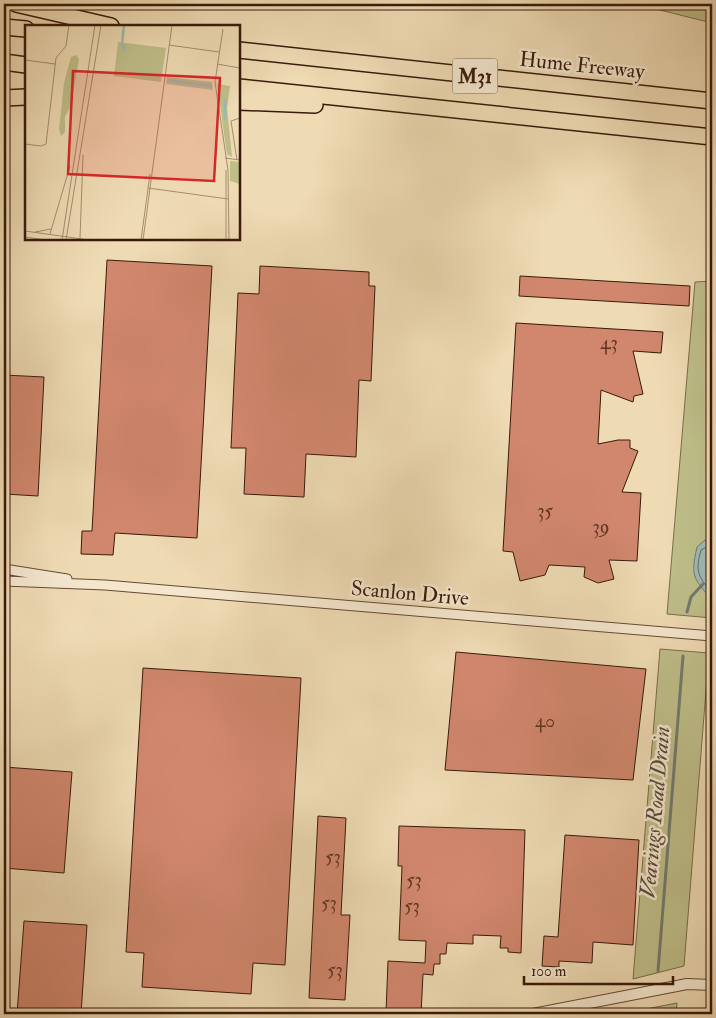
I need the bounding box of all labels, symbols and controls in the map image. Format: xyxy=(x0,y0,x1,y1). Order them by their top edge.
inset map xyxy=(25,25,240,240)
street label: Hume Freeway xyxy=(518,45,647,86)
road number: M31 xyxy=(452,58,498,94)
house number: 43 xyxy=(600,331,618,355)
house number: 35 xyxy=(537,499,553,523)
house number: 39 xyxy=(592,515,610,539)
street label: Scanlon Drive xyxy=(350,575,470,612)
house number: 40 xyxy=(535,709,555,733)
water label: Vearings Road Drain xyxy=(634,725,676,899)
house number: 53 xyxy=(325,845,341,869)
house number: 53 xyxy=(406,868,422,892)
house number: 53 xyxy=(321,891,337,915)
house number: 53 xyxy=(404,894,420,918)
scale bar xyxy=(524,953,672,985)
house number: 53 xyxy=(327,958,343,982)
text: 100 m xyxy=(531,962,567,981)

